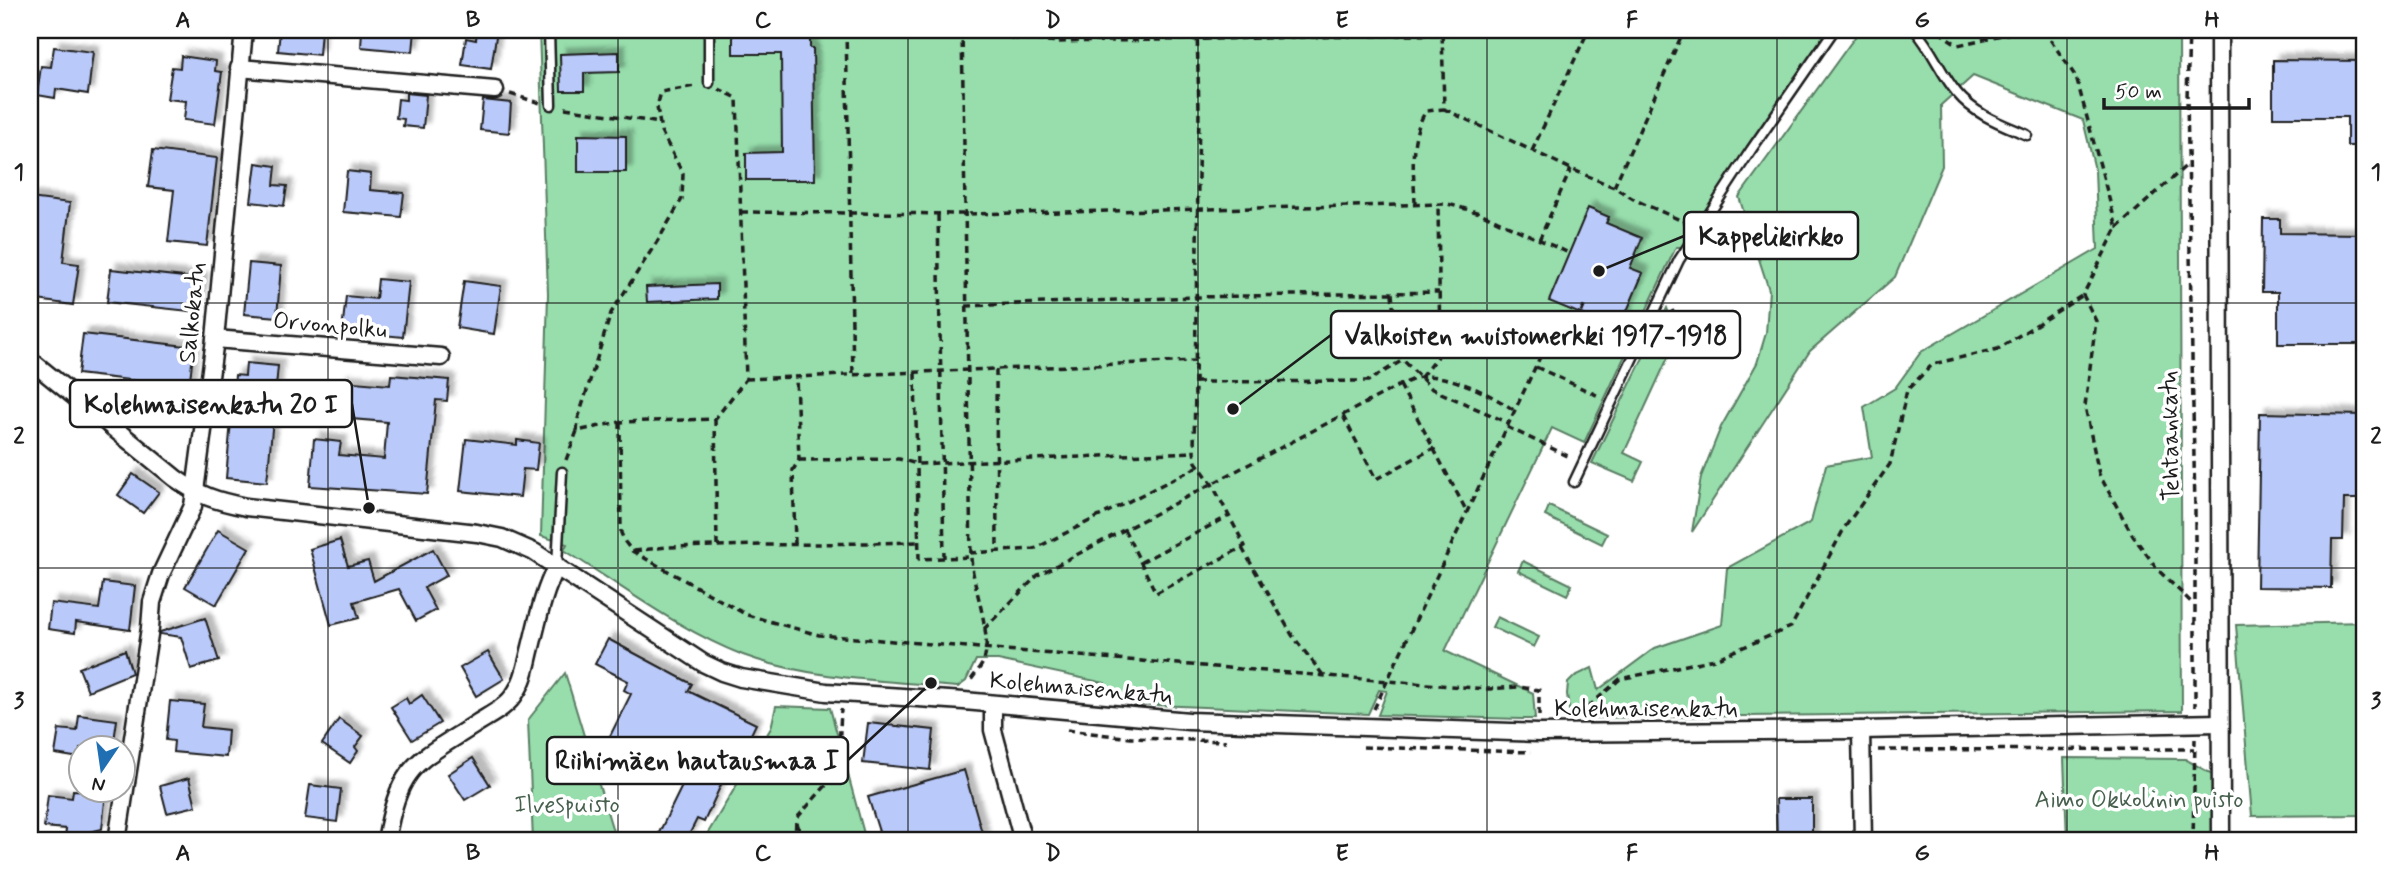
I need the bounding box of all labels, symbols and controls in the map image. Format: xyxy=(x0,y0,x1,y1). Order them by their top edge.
text: A xyxy=(175,6,191,36)
text: B xyxy=(466,6,481,36)
text: C xyxy=(755,6,772,36)
text: D xyxy=(1045,6,1061,36)
text: E xyxy=(1335,6,1349,36)
text: F xyxy=(1626,6,1638,36)
text: G xyxy=(1914,6,1930,36)
text: H xyxy=(2204,6,2220,36)
scale bar xyxy=(2104,66,2250,110)
text: 50 m xyxy=(2115,78,2162,106)
text: 1 xyxy=(14,158,24,188)
text: 1 xyxy=(2371,158,2381,188)
callout: Kappelikirkko xyxy=(1684,212,1858,259)
text: Kappelikirkko xyxy=(1698,221,1844,255)
street label: Salkokatu xyxy=(172,261,214,365)
street label: Orvonpolku xyxy=(272,306,388,346)
callout: Valkoisten muistomerkki 1917-1918 xyxy=(1331,311,1740,358)
text: Valkoisten muistomerkki 1917-1918 xyxy=(1344,320,1728,354)
street label: Tehtaankatu xyxy=(2154,371,2188,501)
callout: Kolehmaisenkatu 20 I xyxy=(70,380,352,427)
text: Kolehmaisenkatu 20 I xyxy=(84,389,338,423)
text: 2 xyxy=(13,422,25,452)
text: 2 xyxy=(2370,422,2382,452)
street label: Kolehmaisenkatu xyxy=(988,666,1174,712)
text: 3 xyxy=(14,687,25,717)
text: 3 xyxy=(2371,687,2382,717)
street label: Kolehmaisenkatu xyxy=(1554,694,1738,725)
north arrow xyxy=(66,734,136,804)
callout: Riihimäen hautausmaa I xyxy=(547,737,848,784)
text: Riihimäen hautausmaa I xyxy=(555,745,839,779)
text: N xyxy=(90,770,107,798)
park label: Aimo Okkolinin puisto xyxy=(2035,785,2243,816)
park label: Ilvespuisto xyxy=(514,790,620,821)
text: A xyxy=(175,839,191,869)
text: B xyxy=(466,839,481,869)
text: C xyxy=(755,839,772,869)
text: D xyxy=(1045,839,1061,869)
text: E xyxy=(1335,839,1349,869)
text: F xyxy=(1626,839,1638,869)
text: G xyxy=(1914,839,1930,869)
text: H xyxy=(2204,839,2220,869)

